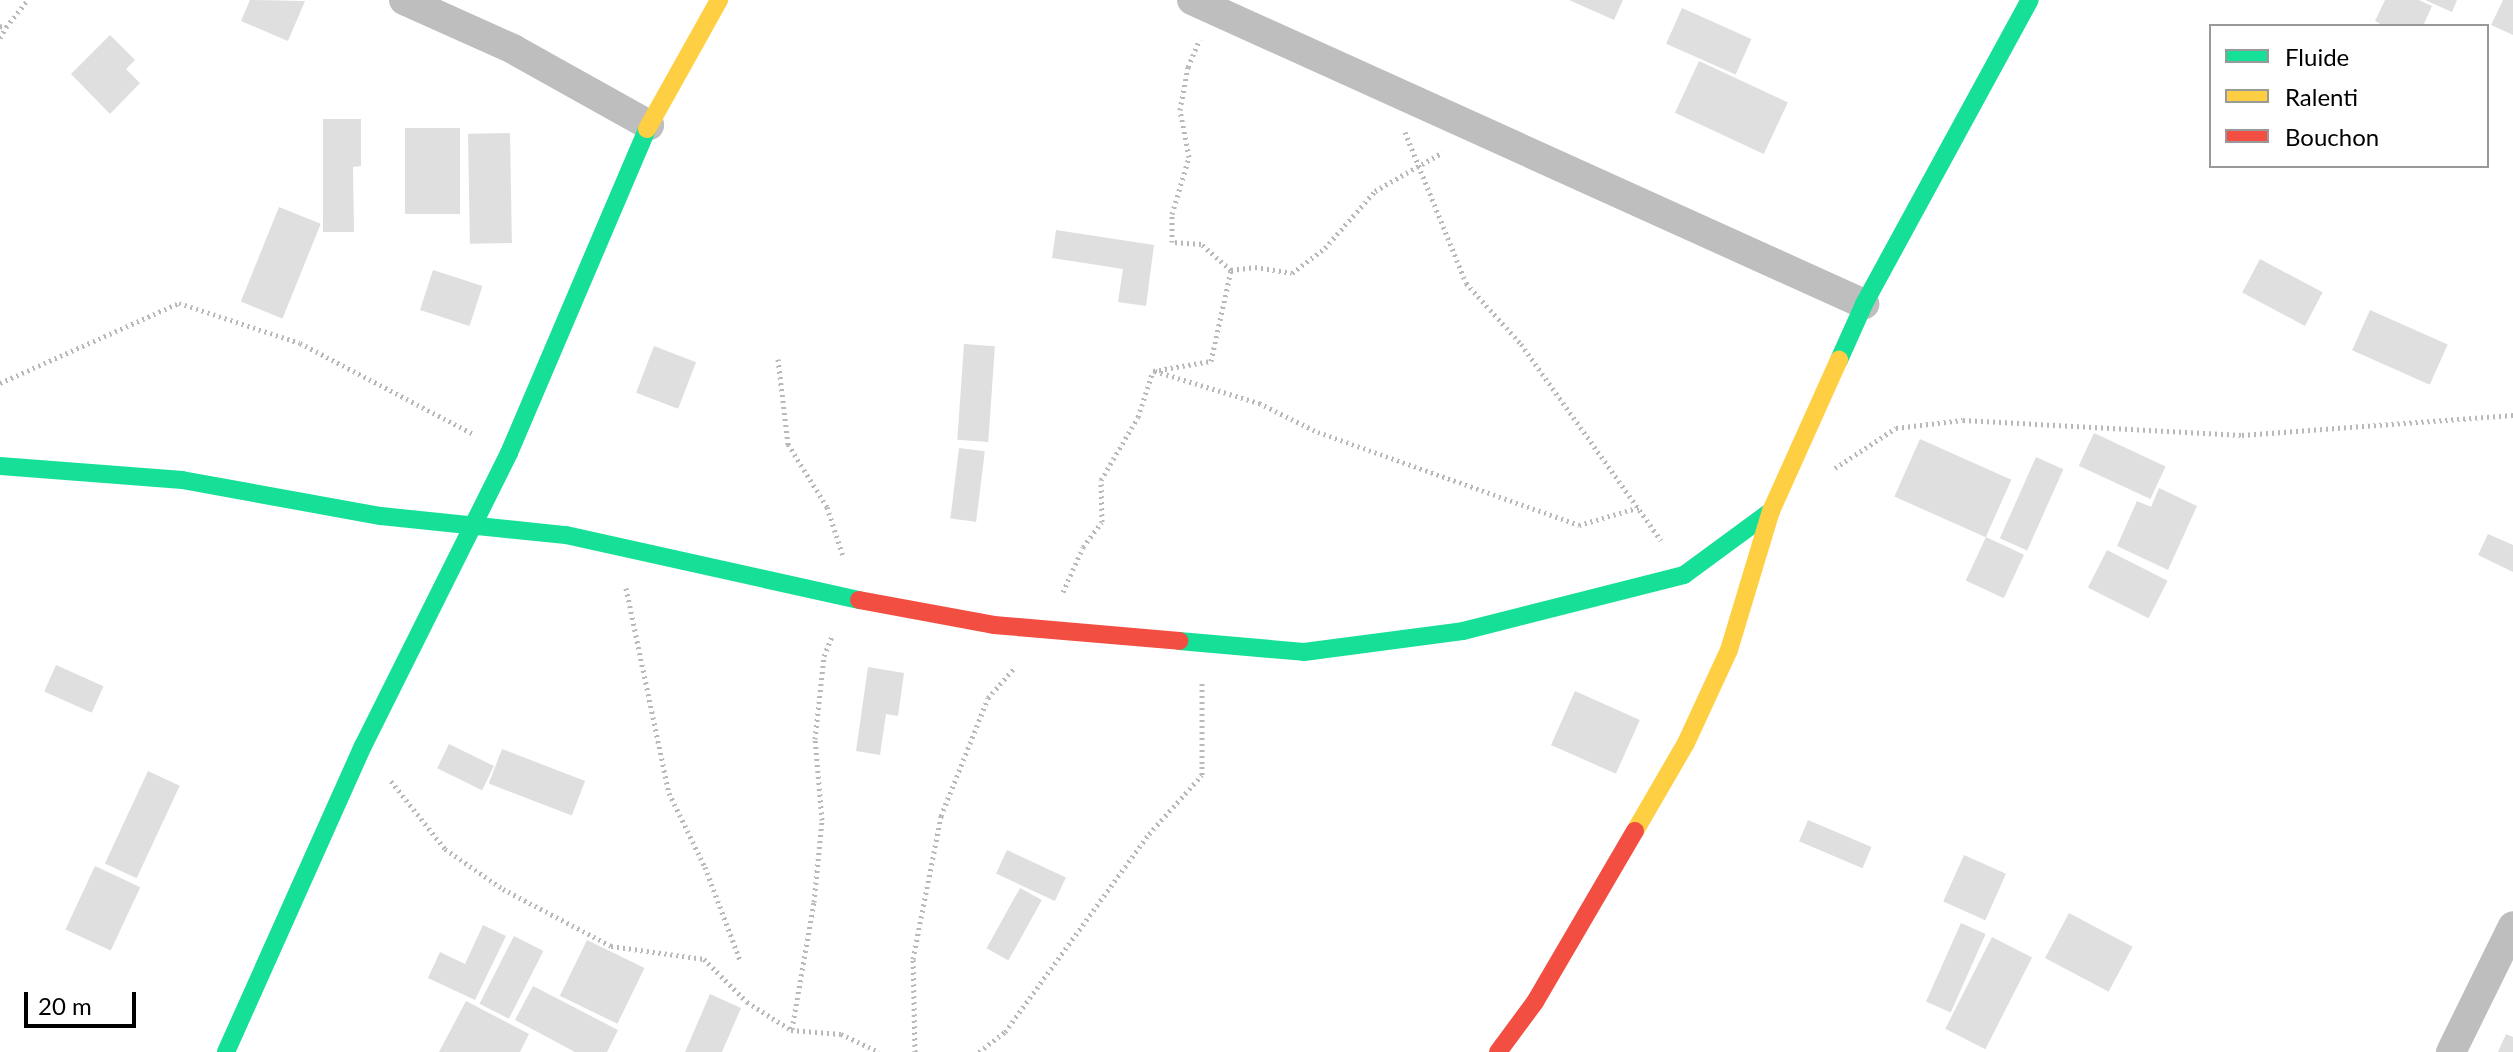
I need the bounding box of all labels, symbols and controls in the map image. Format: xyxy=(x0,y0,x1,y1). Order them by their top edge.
legend xyxy=(2209,24,2489,168)
text: Fluide xyxy=(2285,42,2349,71)
text: Ralenti xyxy=(2285,82,2358,111)
text: Bouchon xyxy=(2285,122,2379,151)
scale bar xyxy=(28,976,140,1026)
text: 20 m xyxy=(38,991,92,1020)

